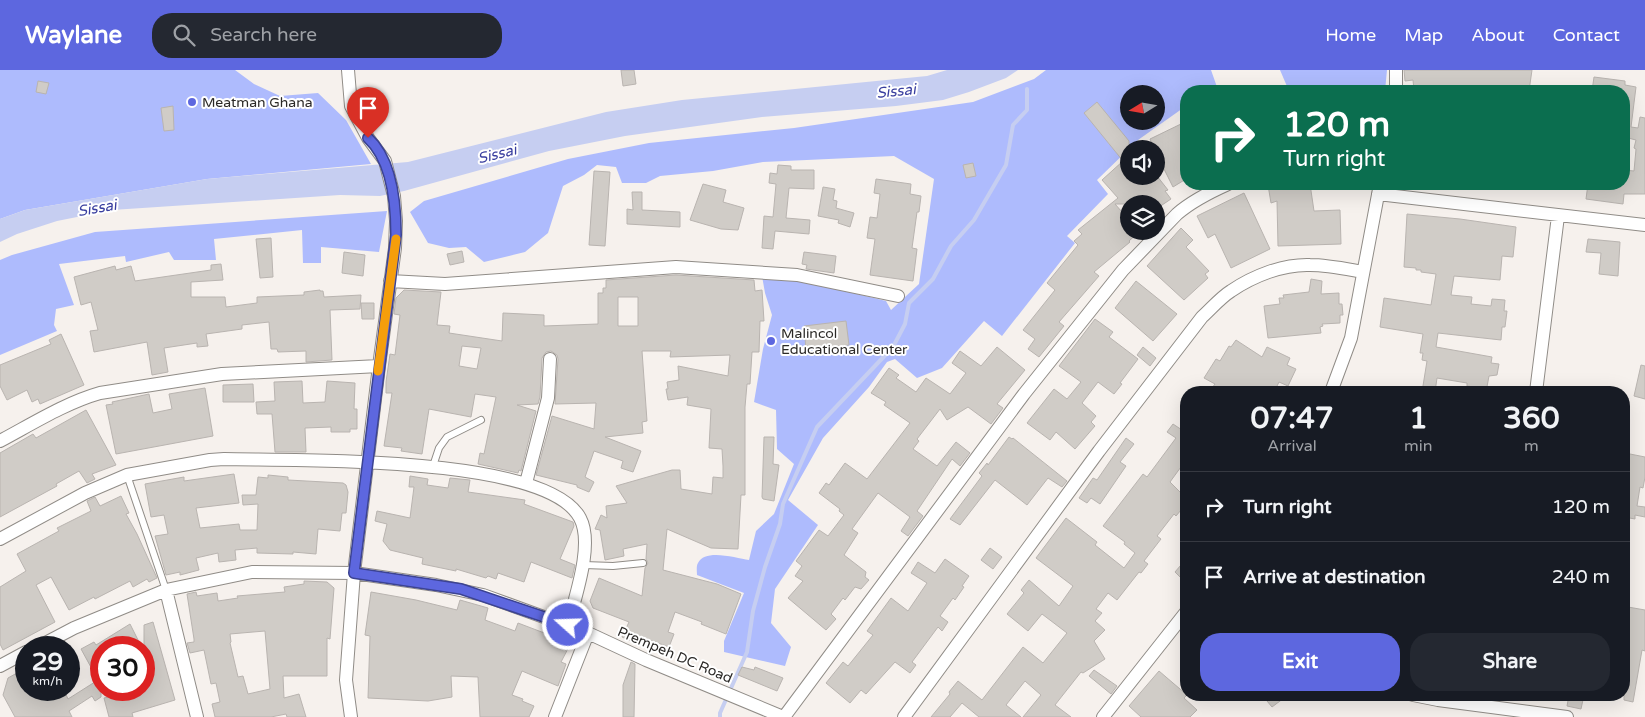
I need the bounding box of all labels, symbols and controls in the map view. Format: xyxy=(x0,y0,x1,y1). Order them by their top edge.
search box xyxy=(152,13,502,58)
text: Waylane xyxy=(25,21,122,50)
icon: search xyxy=(170,21,198,49)
text: Search here xyxy=(210,24,317,46)
text: Home xyxy=(1325,24,1376,46)
text: Map xyxy=(1404,24,1443,46)
text: About xyxy=(1471,24,1525,46)
text: Contact xyxy=(1553,24,1620,46)
water label: Sissai xyxy=(875,80,919,102)
north arrow xyxy=(1120,85,1165,130)
map controls xyxy=(1120,85,1165,240)
pin xyxy=(347,87,389,138)
place label: Meatman Ghana xyxy=(202,94,313,111)
icon: arrive xyxy=(354,94,382,122)
marker: Meatman Ghana xyxy=(186,96,198,108)
text: 120 m xyxy=(1283,104,1390,146)
icon: right xyxy=(1200,105,1265,170)
water label: Sissai xyxy=(476,140,520,167)
button: sound xyxy=(1120,140,1165,185)
text: Turn right xyxy=(1283,146,1385,172)
water label: Sissai xyxy=(76,195,120,220)
button: layers xyxy=(1120,195,1165,240)
place label: Malincol Educational Center xyxy=(781,325,908,358)
marker: Malincol Educational Center xyxy=(765,335,777,347)
text: 07:47 xyxy=(1250,400,1334,437)
text: 1 xyxy=(1409,400,1428,437)
text: 360 xyxy=(1503,400,1560,437)
text: Arrival xyxy=(1267,436,1317,456)
text: min xyxy=(1404,436,1433,456)
text: m xyxy=(1524,436,1539,456)
icon: right xyxy=(1200,493,1228,521)
text: Turn right xyxy=(1243,496,1331,518)
text: 120 m xyxy=(1552,496,1610,518)
icon: arrive xyxy=(1200,563,1228,591)
text: Arrive at destination xyxy=(1243,566,1426,588)
text: 240 m xyxy=(1552,566,1610,588)
position arrow xyxy=(541,598,593,650)
street label: Prempeh DC Road xyxy=(615,623,735,687)
button: Exit xyxy=(1200,633,1400,691)
button: Share xyxy=(1410,633,1610,691)
speed limit sign: 30 xyxy=(90,636,155,701)
text: 29 xyxy=(32,647,63,677)
text: km/h xyxy=(32,674,63,688)

